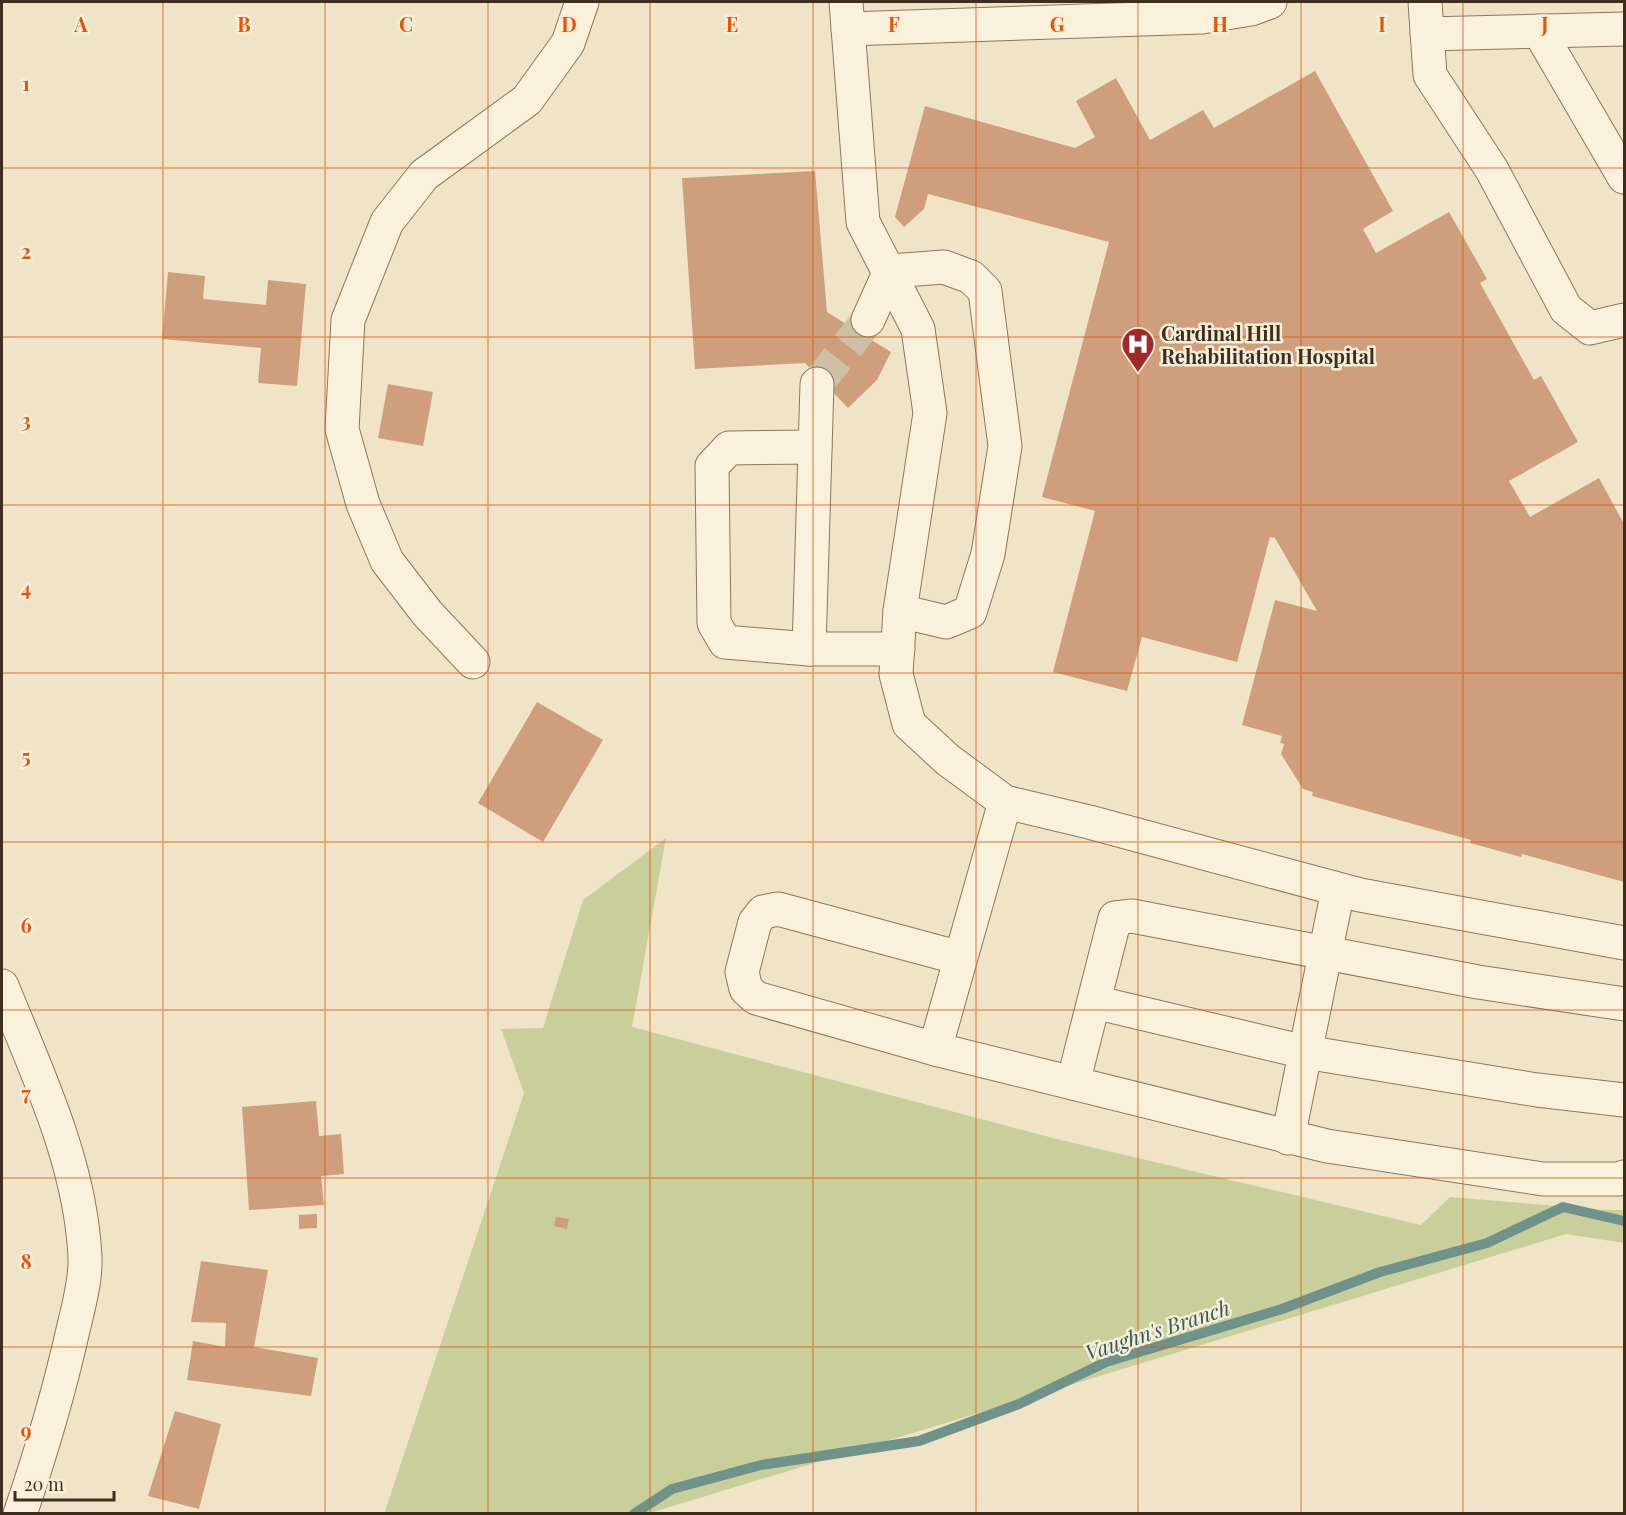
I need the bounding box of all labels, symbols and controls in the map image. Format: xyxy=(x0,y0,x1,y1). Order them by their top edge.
text: A xyxy=(73,10,88,37)
text: B xyxy=(237,10,251,37)
text: C xyxy=(399,10,413,37)
text: D xyxy=(561,10,577,37)
text: E xyxy=(726,10,738,37)
text: F xyxy=(888,10,900,37)
text: G xyxy=(1050,10,1065,37)
text: H xyxy=(1212,10,1228,37)
text: I xyxy=(1378,10,1386,37)
text: J xyxy=(1540,10,1549,37)
text: 1 xyxy=(22,69,30,96)
text: 2 xyxy=(21,237,31,264)
place label: Cardinal Hill Rehabilitation Hospital xyxy=(1161,319,1375,369)
hospital icon: Cardinal Hill Rehabilitation Hospital xyxy=(1120,326,1156,373)
text: 3 xyxy=(21,406,31,433)
text: 4 xyxy=(21,574,31,601)
text: 5 xyxy=(21,742,31,769)
text: 6 xyxy=(20,911,32,938)
text: 7 xyxy=(21,1079,31,1106)
text: 8 xyxy=(20,1247,32,1274)
water label: Vaughn's Branch xyxy=(1081,1292,1233,1366)
text: 9 xyxy=(20,1416,32,1443)
scale bar xyxy=(15,1464,114,1502)
text: 20 m xyxy=(24,1472,64,1496)

